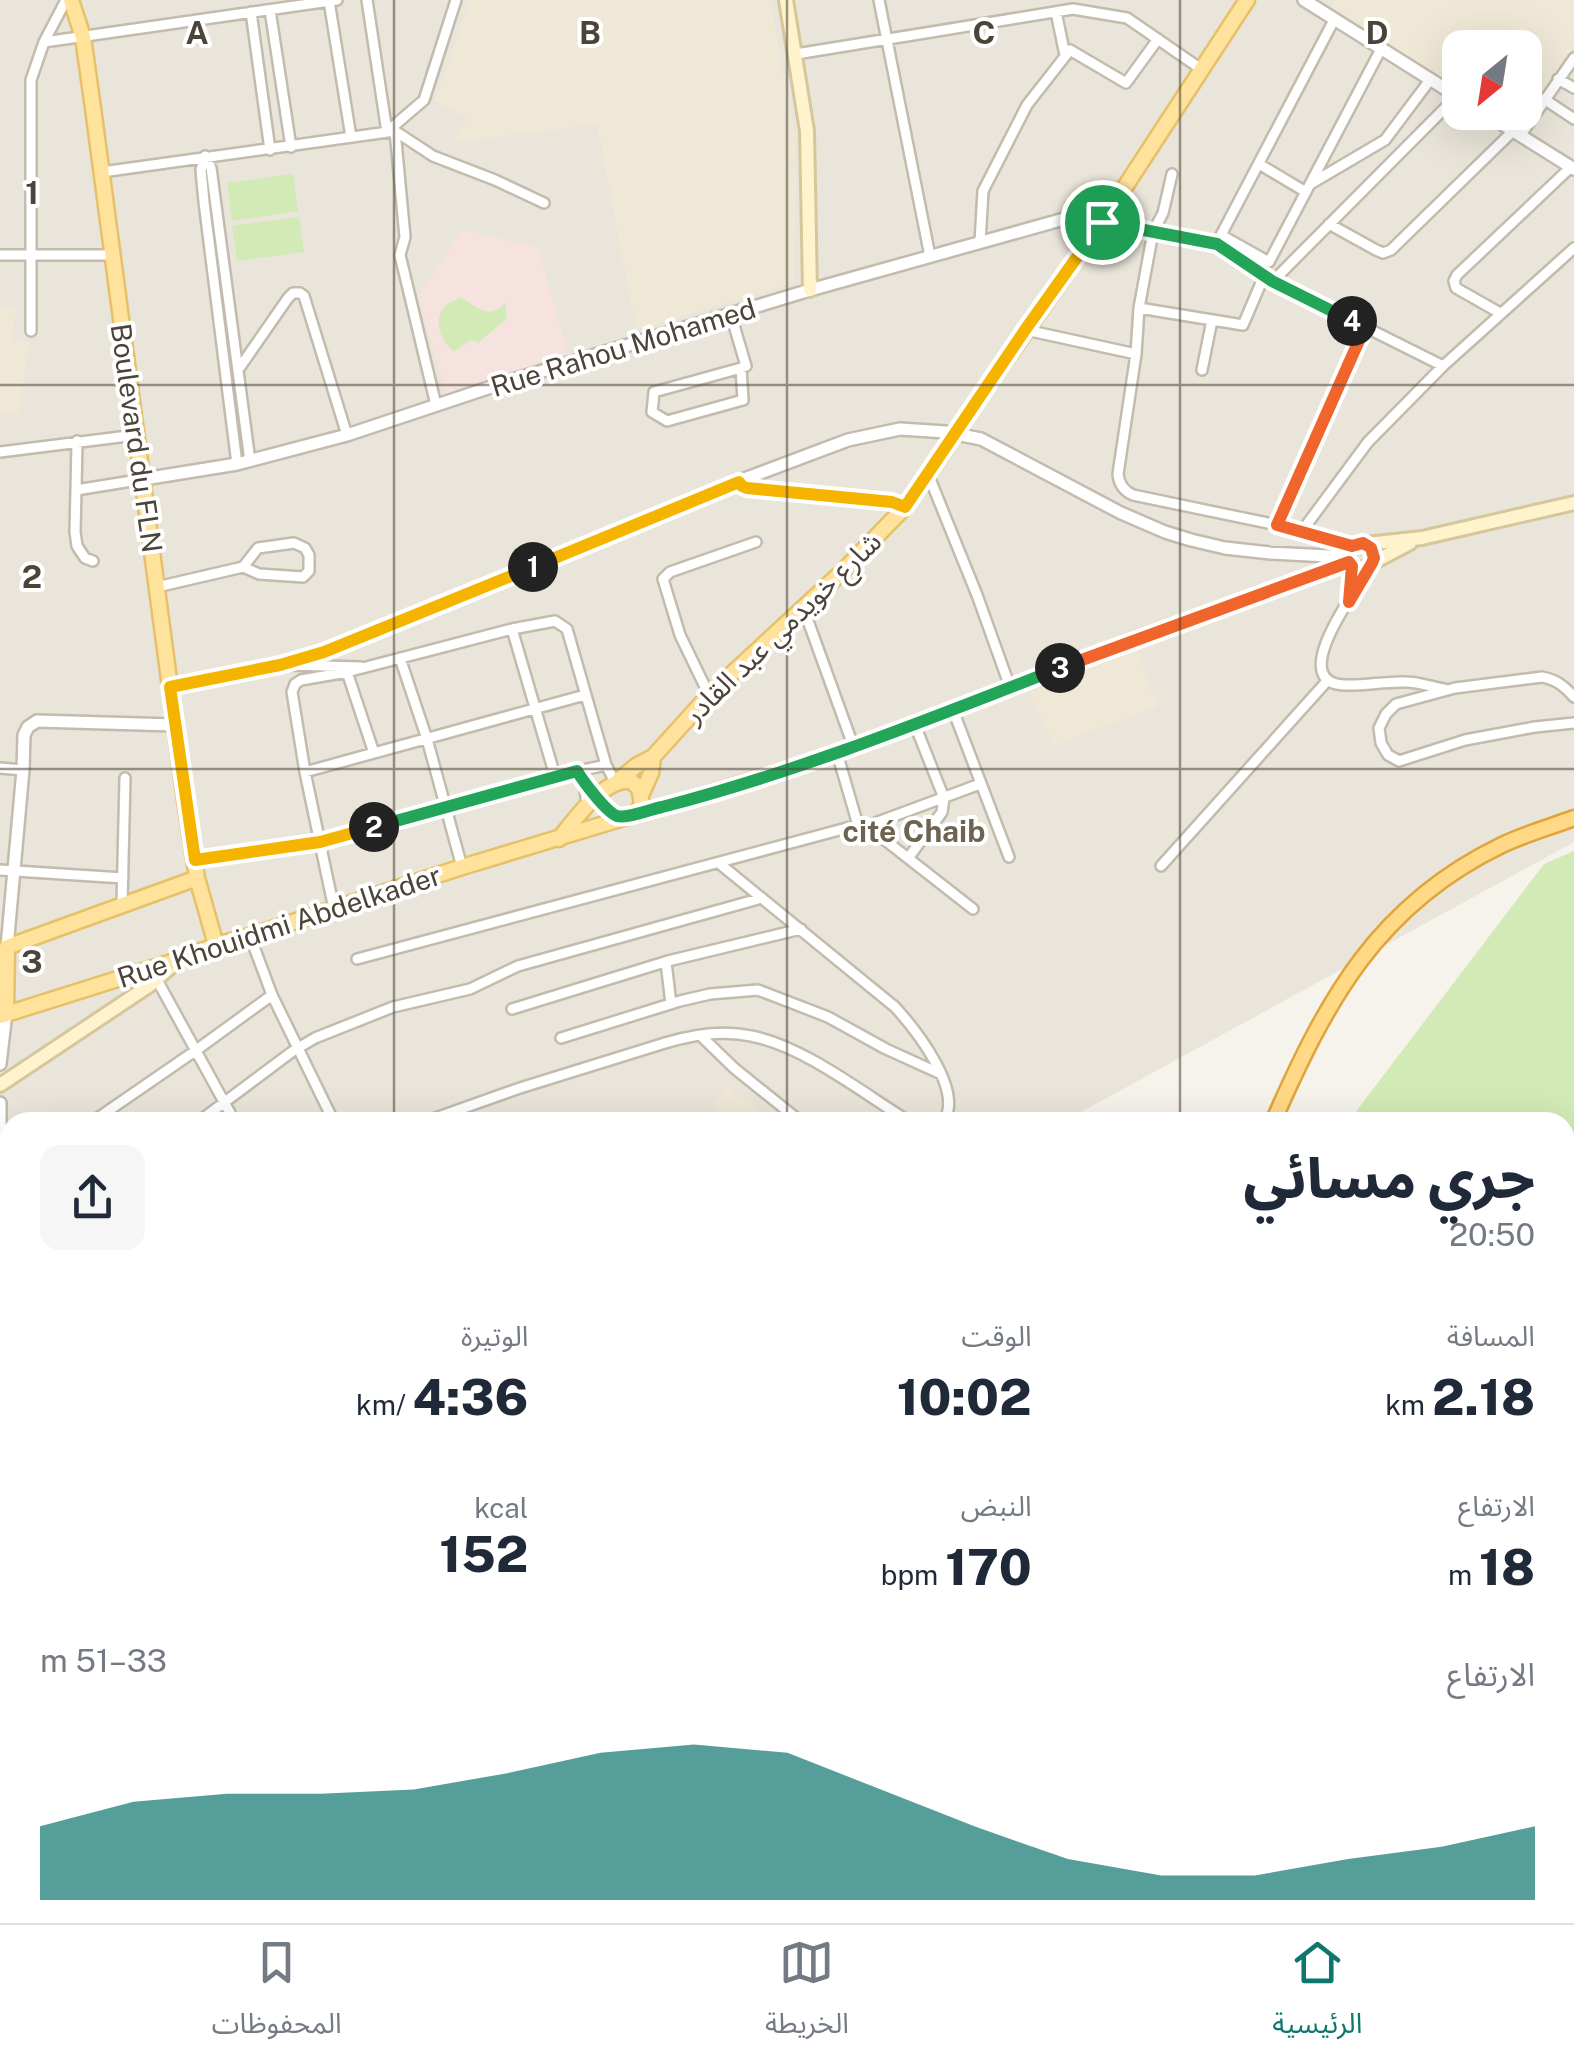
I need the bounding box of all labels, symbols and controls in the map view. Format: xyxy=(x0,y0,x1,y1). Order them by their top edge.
text: A xyxy=(185,14,209,51)
text: B xyxy=(579,14,601,51)
text: C xyxy=(973,14,995,51)
text: D xyxy=(1365,14,1389,51)
north arrow xyxy=(1442,30,1542,130)
map controls xyxy=(1442,30,1542,130)
text: 1 xyxy=(25,174,39,211)
pin xyxy=(1060,180,1145,265)
icon: arrive xyxy=(1075,195,1130,250)
street label: Rue Rahou Mohamed xyxy=(487,291,759,403)
pin: 4 xyxy=(1327,296,1377,346)
text: 4 xyxy=(1343,304,1361,337)
street label: Boulevard du FLN xyxy=(105,321,169,555)
street label: شارع خويدمي عبد القادر xyxy=(676,524,891,734)
pin: 1 xyxy=(508,542,558,592)
text: 1 xyxy=(527,550,539,583)
text: 2 xyxy=(22,558,42,595)
pin: 3 xyxy=(1035,643,1085,693)
text: 3 xyxy=(1051,651,1069,684)
pin: 2 xyxy=(349,802,399,852)
text: 2 xyxy=(365,810,383,843)
district label: cité Chaib xyxy=(843,813,985,849)
street label: Rue Khouidmi Abdelkader xyxy=(113,858,445,994)
text: 3 xyxy=(21,943,43,980)
button: share xyxy=(40,1145,145,1250)
text: جري مسائي xyxy=(1243,1146,1535,1210)
text: 20:50 xyxy=(1449,1216,1535,1253)
text: الوتيرة xyxy=(461,1319,528,1352)
text: الوقت xyxy=(961,1319,1032,1352)
text: المسافة xyxy=(1447,1319,1535,1352)
text: 4:36 xyxy=(413,1367,528,1426)
text: 10:02 xyxy=(897,1367,1032,1426)
text: 2.18 xyxy=(1432,1367,1535,1426)
text: /km xyxy=(356,1388,413,1421)
text: km xyxy=(1385,1388,1432,1421)
text: النبض xyxy=(961,1489,1032,1522)
text: الارتفاع xyxy=(1458,1489,1535,1522)
text: kcal xyxy=(474,1491,528,1524)
text: 152 xyxy=(439,1524,528,1583)
text: 170 xyxy=(945,1537,1032,1596)
text: 18 xyxy=(1479,1537,1535,1596)
text: bpm xyxy=(881,1558,945,1591)
text: m xyxy=(1448,1558,1479,1591)
text: 33–51 m xyxy=(40,1642,167,1679)
text: الارتفاع xyxy=(1447,1656,1535,1693)
tab: المحفوظات xyxy=(212,1935,342,2054)
tab: الخريطة xyxy=(765,1935,849,2054)
tab: الرئيسية xyxy=(1272,1935,1362,2054)

